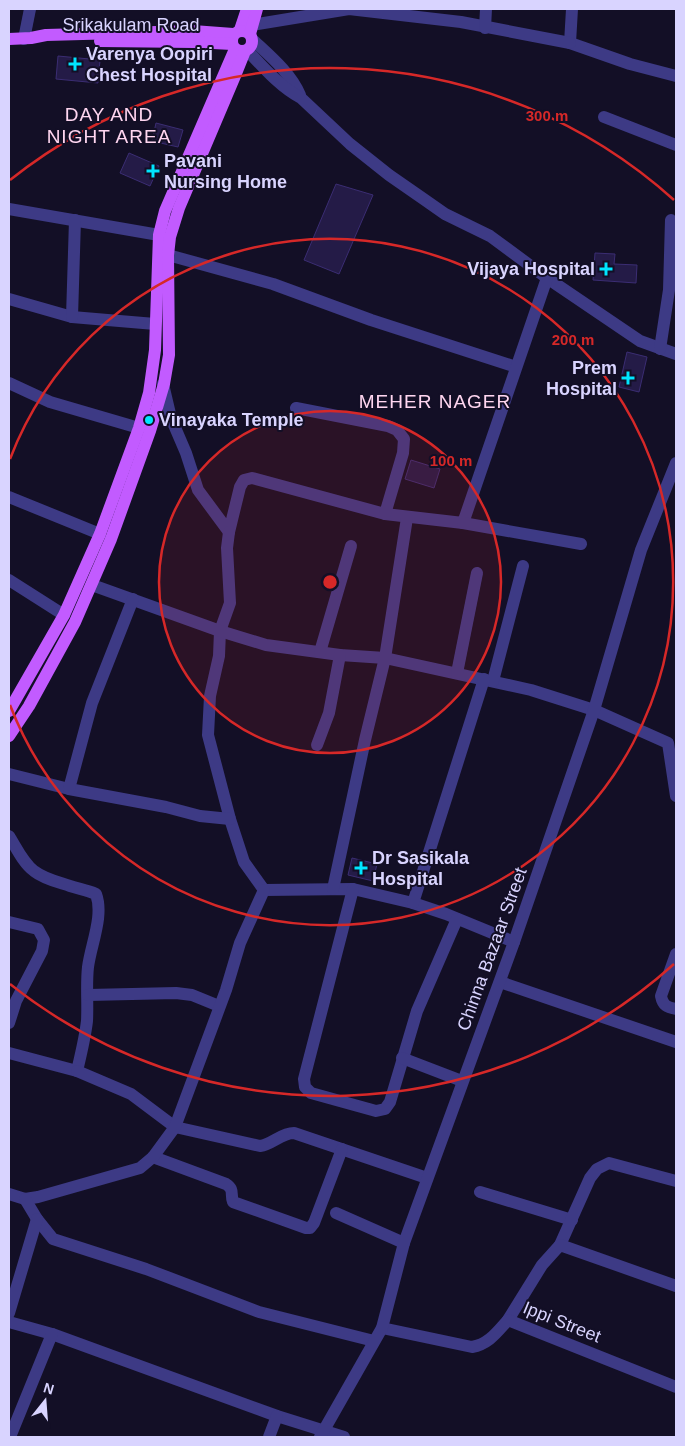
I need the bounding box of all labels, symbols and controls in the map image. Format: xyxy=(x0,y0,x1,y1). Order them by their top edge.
street label: Srikakulam Road xyxy=(62,15,200,35)
place label: Varenya Oopiri Chest Hospital xyxy=(86,44,213,85)
marker: Varenya Oopiri Chest Hospital xyxy=(68,57,82,71)
district label: DAY AND NIGHT AREA xyxy=(47,104,171,147)
text: 300 m xyxy=(526,107,568,124)
place label: Pavani Nursing Home xyxy=(164,151,287,192)
marker: Pavani Nursing Home xyxy=(146,164,160,178)
place label: Vijaya Hospital xyxy=(467,259,595,279)
marker: Vijaya Hospital xyxy=(599,262,613,276)
text: 200 m xyxy=(552,331,594,348)
place label: Prem Hospital xyxy=(546,358,617,399)
marker: Prem Hospital xyxy=(621,371,635,385)
district label: MEHER NAGER xyxy=(359,391,511,412)
place label: Vinayaka Temple xyxy=(159,410,303,430)
marker: Vinayaka Temple xyxy=(143,414,155,426)
text: 100 m xyxy=(430,452,472,469)
centre of rings xyxy=(321,573,339,591)
place label: Dr Sasikala Hospital xyxy=(372,848,470,889)
marker: Dr Sasikala Hospital xyxy=(354,861,368,875)
street label: Chinna Bazaar Street xyxy=(453,865,531,1033)
street label: Ippi Street xyxy=(520,1297,604,1347)
north arrow xyxy=(20,1376,70,1426)
text: N xyxy=(42,1379,56,1398)

